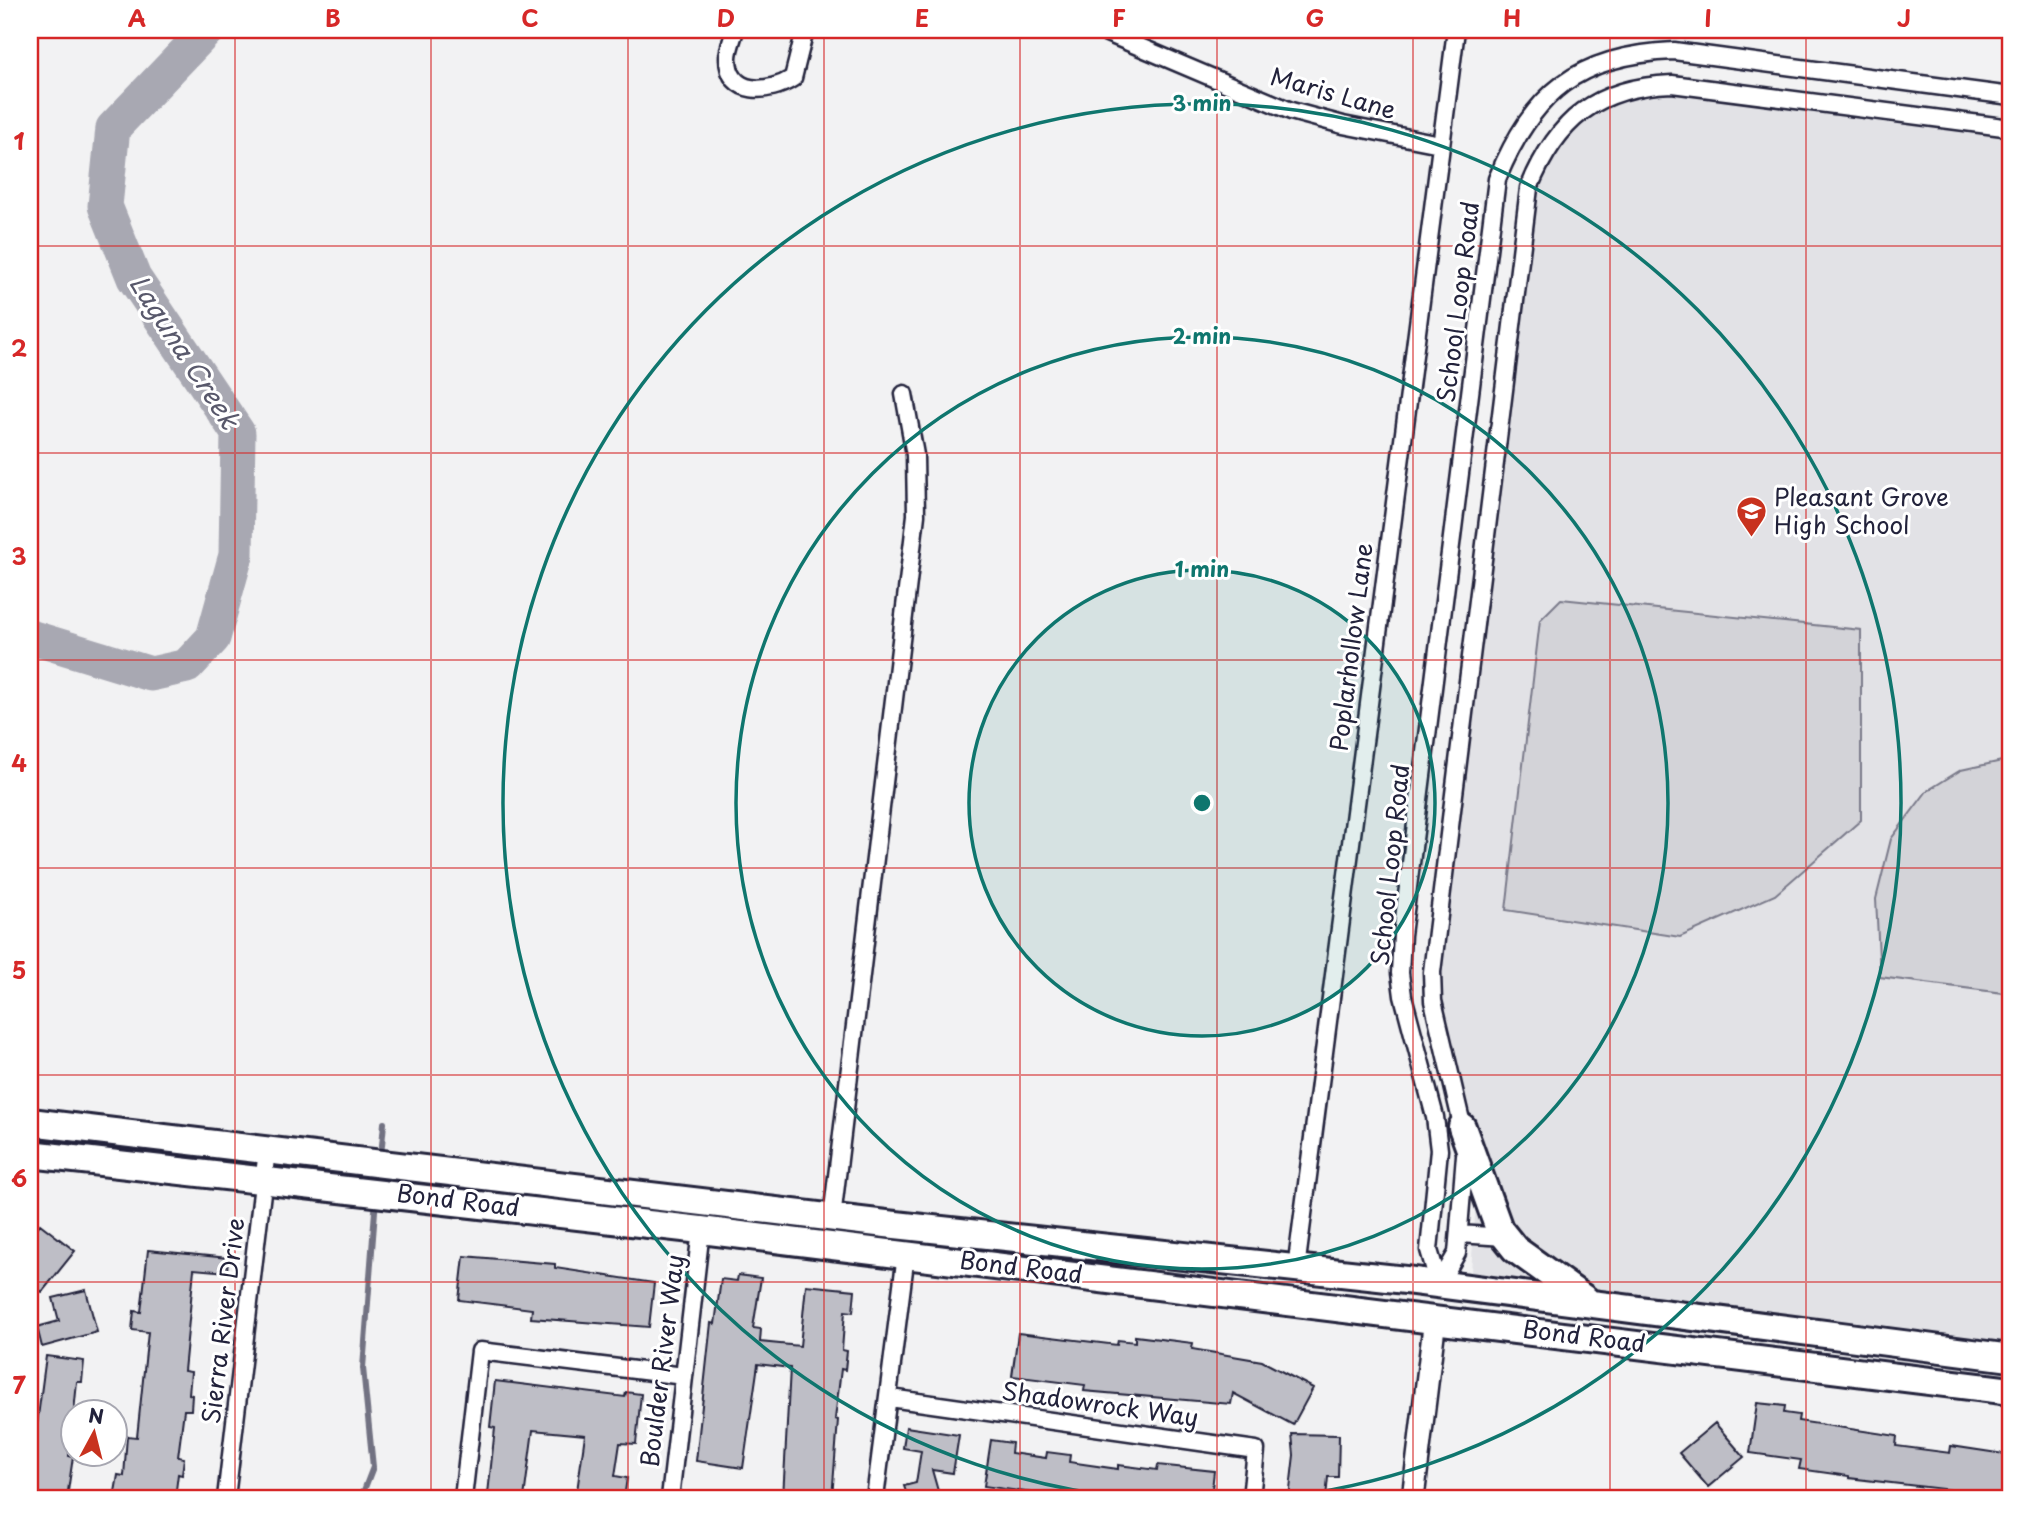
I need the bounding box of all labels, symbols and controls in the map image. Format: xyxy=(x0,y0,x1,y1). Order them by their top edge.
text: A xyxy=(128,0,146,35)
text: B xyxy=(325,0,341,35)
text: C xyxy=(521,0,539,35)
text: D xyxy=(717,0,735,35)
text: E xyxy=(915,0,929,35)
text: F xyxy=(1112,0,1126,35)
text: G xyxy=(1306,0,1324,35)
text: H xyxy=(1503,0,1521,35)
text: I xyxy=(1704,0,1712,35)
text: J xyxy=(1897,0,1911,35)
street label: Maris Lane xyxy=(1266,57,1401,127)
text: 3 min xyxy=(1172,86,1232,118)
text: 1 xyxy=(14,123,25,158)
street label: School Loop Road xyxy=(1427,199,1487,404)
water label: Laguna Creek xyxy=(121,266,250,437)
text: 2 min xyxy=(1173,319,1231,351)
text: 2 xyxy=(11,330,27,365)
place label: Pleasant Grove High School xyxy=(1774,478,1949,542)
school or university icon: Pleasant Grove High School xyxy=(1734,495,1768,539)
text: 3 xyxy=(11,538,27,573)
street label: Poplarhollow Lane xyxy=(1319,540,1381,753)
text: 1 min xyxy=(1175,552,1229,584)
text: 4 xyxy=(11,745,27,780)
street label: School Loop Road xyxy=(1361,762,1417,967)
centre of rings xyxy=(1190,791,1214,815)
text: 5 xyxy=(12,952,26,987)
text: 6 xyxy=(11,1160,27,1195)
street label: Bond Road xyxy=(395,1174,522,1224)
street label: Sierra River Drive xyxy=(192,1216,253,1426)
street label: Bond Road xyxy=(958,1241,1085,1291)
street label: Boulder River Way xyxy=(630,1252,692,1469)
street label: Bond Road xyxy=(1521,1310,1648,1360)
text: 7 xyxy=(12,1367,26,1402)
street label: Shadowrock Way xyxy=(1000,1371,1201,1435)
north arrow xyxy=(60,1398,130,1468)
text: N xyxy=(87,1400,105,1430)

